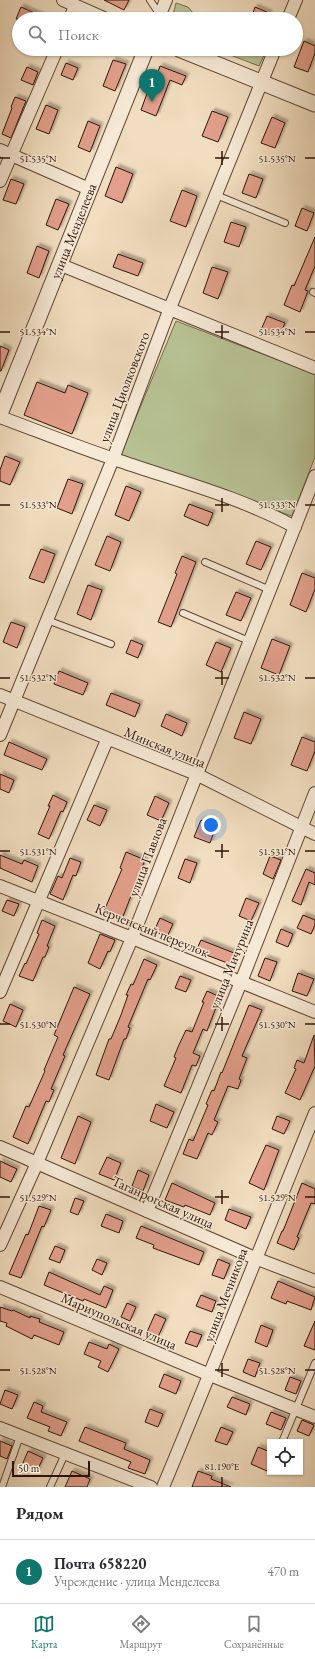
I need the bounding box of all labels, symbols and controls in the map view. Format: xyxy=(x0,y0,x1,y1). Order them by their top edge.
search box xyxy=(12,12,303,56)
icon: search xyxy=(26,23,48,45)
text: Поиск xyxy=(58,25,99,44)
pin: 1 xyxy=(139,69,165,102)
text: 51.535°N xyxy=(19,152,57,165)
text: 51.535°N xyxy=(258,152,296,165)
street label: улица Менделеева xyxy=(46,180,101,282)
text: 51.534°N xyxy=(19,325,57,338)
text: 51.534°N xyxy=(258,325,296,338)
street label: улица Циолковского xyxy=(95,329,153,445)
text: 51.533°N xyxy=(19,498,57,511)
text: 51.533°N xyxy=(258,498,296,511)
text: 51.532°N xyxy=(19,671,57,684)
text: 51.532°N xyxy=(258,671,296,684)
street label: Минская улица xyxy=(121,722,209,772)
street label: улица Павлова xyxy=(124,814,171,899)
your location xyxy=(201,815,221,835)
text: 51.531°N xyxy=(19,845,57,858)
text: 51.531°N xyxy=(258,845,296,858)
street label: Керченский переулок xyxy=(92,899,212,961)
street label: улица Мичурина xyxy=(205,916,257,1012)
text: 51.530°N xyxy=(19,1018,57,1031)
text: 51.530°N xyxy=(258,1018,296,1031)
street label: Таганрогская улица xyxy=(109,1171,217,1233)
text: 51.529°N xyxy=(19,1191,57,1204)
text: 51.529°N xyxy=(258,1191,296,1204)
street label: улица Мечникова xyxy=(199,1245,251,1344)
street label: Мариупольская улица xyxy=(58,1288,180,1354)
text: 51.528°N xyxy=(19,1364,57,1377)
text: 51.528°N xyxy=(258,1364,296,1377)
map controls xyxy=(267,1439,303,1475)
button: locate xyxy=(267,1439,303,1475)
scale bar xyxy=(12,1459,90,1478)
text: 81.190°E xyxy=(205,1460,240,1473)
text: 50 m xyxy=(18,1461,39,1475)
text: Рядом xyxy=(16,1502,64,1524)
text: Почта 658220 xyxy=(54,1554,146,1573)
text: 1 xyxy=(26,1563,32,1580)
text: 470 m xyxy=(268,1563,299,1580)
text: Учреждение · улица Менделеева xyxy=(54,1573,220,1590)
tab: Карта xyxy=(31,1613,57,1651)
tab: Маршрут xyxy=(120,1613,162,1651)
tab: Сохранённые xyxy=(224,1613,284,1651)

